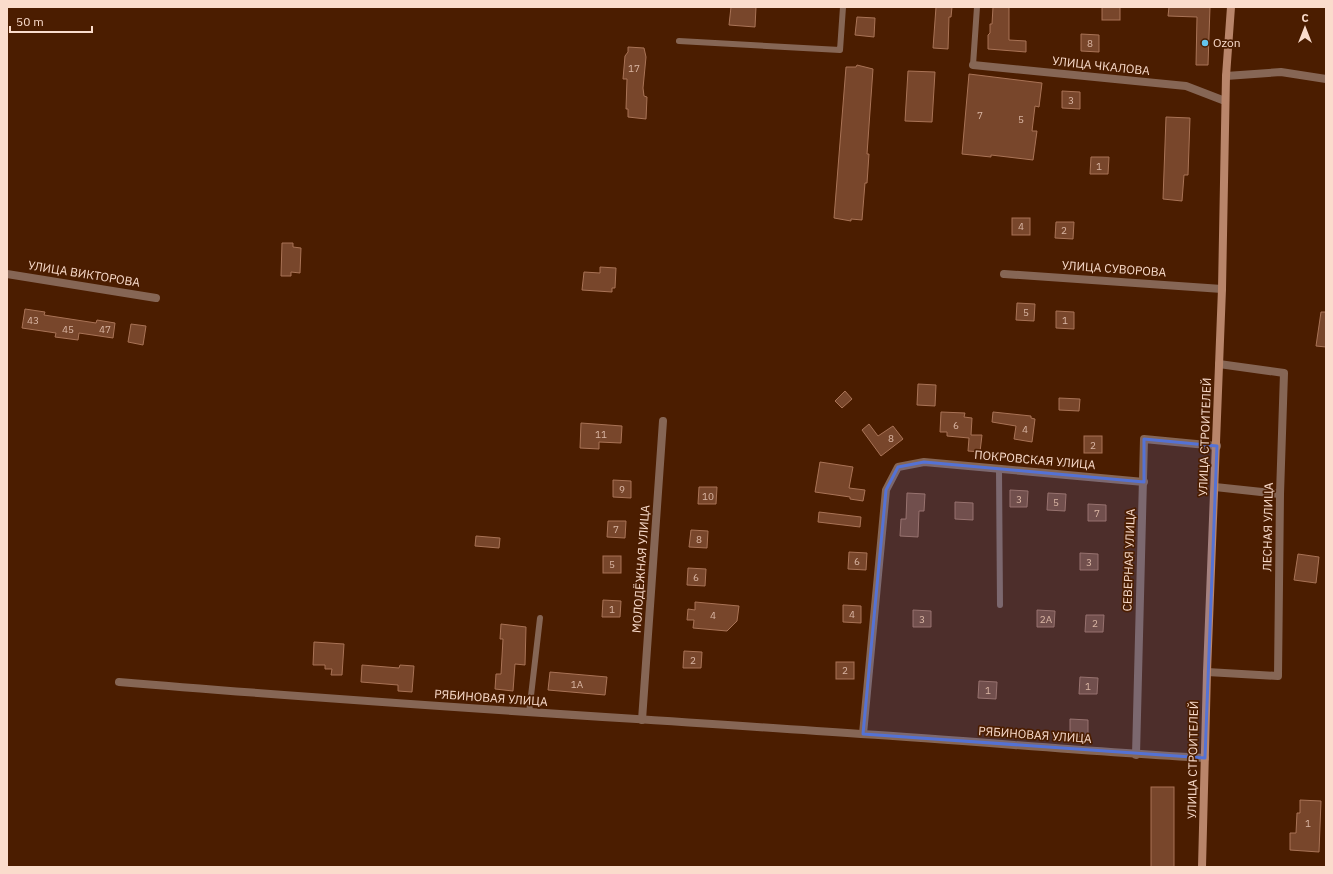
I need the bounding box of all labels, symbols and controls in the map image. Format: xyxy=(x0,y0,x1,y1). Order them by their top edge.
scale bar xyxy=(10,8,92,34)
north arrow xyxy=(1285,8,1325,48)
text: С xyxy=(1301,11,1309,25)
text: 50 m xyxy=(16,14,44,29)
place label: Ozon xyxy=(1213,35,1240,50)
house number: 8 xyxy=(1087,37,1093,50)
marker: Ozon xyxy=(1200,38,1210,48)
street label: УЛИЦА ЧКАЛОВА xyxy=(1051,53,1151,78)
house number: 17 xyxy=(628,62,640,75)
house number: 3 xyxy=(1068,94,1074,107)
house number: 7 xyxy=(977,109,983,122)
house number: 5 xyxy=(1018,113,1024,126)
house number: 1 xyxy=(1096,160,1102,173)
house number: 4 xyxy=(1018,220,1024,233)
house number: 2 xyxy=(1061,224,1067,237)
street label: УЛИЦА ВИКТОРОВА xyxy=(27,257,141,290)
street label: УЛИЦА СУВОРОВА xyxy=(1061,257,1167,280)
house number: 5 xyxy=(1023,306,1029,319)
house number: 43 xyxy=(27,314,39,327)
house number: 1 xyxy=(1062,314,1068,327)
house number: 45 xyxy=(62,323,74,336)
house number: 47 xyxy=(99,323,111,336)
street label: УЛИЦА СТРОИТЕЛЕЙ xyxy=(1195,377,1214,496)
house number: 6 xyxy=(953,419,959,432)
house number: 4 xyxy=(1022,423,1028,436)
house number: 11 xyxy=(595,428,607,441)
house number: 8 xyxy=(888,432,894,445)
house number: 2 xyxy=(1090,439,1096,452)
street label: ПОКРОВСКАЯ УЛИЦА xyxy=(974,447,1097,472)
street label: ЛЕСНАЯ УЛИЦА xyxy=(1259,482,1276,572)
house number: 9 xyxy=(619,483,625,496)
house number: 10 xyxy=(702,490,714,503)
house number: 3 xyxy=(1016,493,1022,506)
house number: 5 xyxy=(1053,496,1059,509)
street label: МОЛОДЁЖНАЯ УЛИЦА xyxy=(629,504,652,633)
house number: 7 xyxy=(1094,507,1100,520)
street label: СЕВЕРНАЯ УЛИЦА xyxy=(1119,508,1138,612)
house number: 7 xyxy=(613,523,619,536)
house number: 8 xyxy=(696,533,702,546)
house number: 6 xyxy=(854,555,860,568)
house number: 3 xyxy=(1086,556,1092,569)
house number: 5 xyxy=(609,558,615,571)
house number: 6 xyxy=(693,571,699,584)
house number: 1 xyxy=(609,603,615,616)
house number: 4 xyxy=(849,608,855,621)
house number: 4 xyxy=(710,609,716,622)
house number: 3 xyxy=(919,613,925,626)
house number: 2А xyxy=(1040,613,1053,626)
house number: 2 xyxy=(1092,617,1098,630)
house number: 2 xyxy=(690,654,696,667)
house number: 2 xyxy=(842,664,848,677)
house number: 1А xyxy=(571,678,584,691)
house number: 1 xyxy=(1085,680,1091,693)
house number: 1 xyxy=(985,684,991,697)
street label: РЯБИНОВАЯ УЛИЦА xyxy=(434,686,549,709)
street label: УЛИЦА СТРОИТЕЛЕЙ xyxy=(1184,701,1201,819)
street label: РЯБИНОВАЯ УЛИЦА xyxy=(978,723,1093,746)
house number: 1 xyxy=(1305,817,1311,830)

